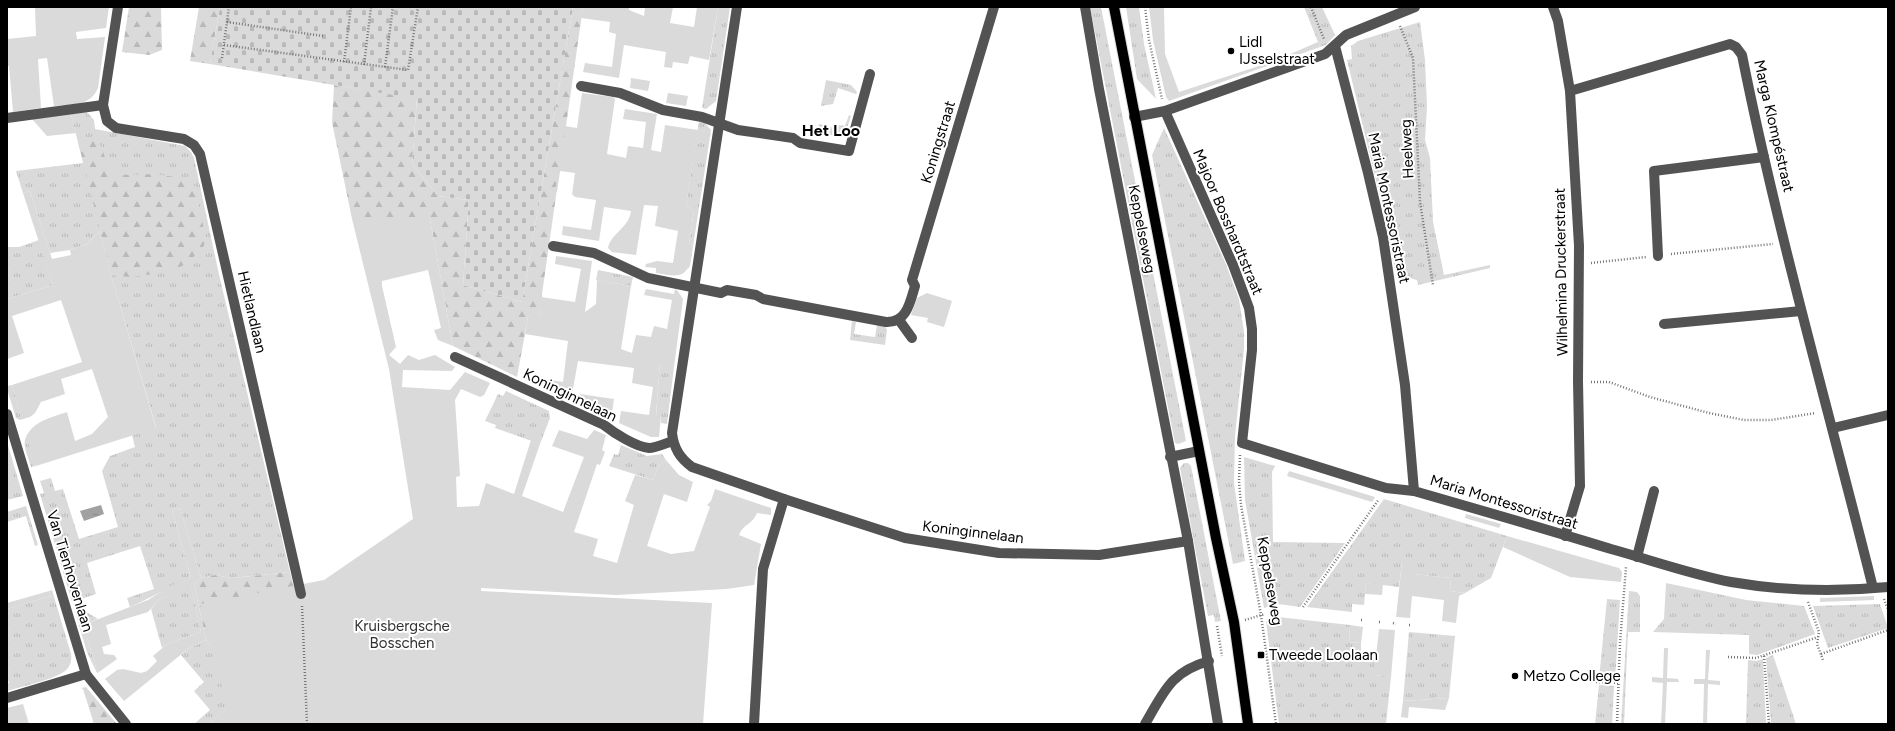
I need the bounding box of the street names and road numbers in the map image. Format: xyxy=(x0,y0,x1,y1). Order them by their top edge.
street label: Marga Klompéstraat xyxy=(1750,58,1798,194)
street label: Koningstraat xyxy=(917,98,959,185)
street label: Heelweg xyxy=(1396,119,1418,179)
street label: Maria Montessoristraat xyxy=(1364,131,1414,285)
street label: Majoor Bosshardtstraat xyxy=(1189,146,1267,298)
street label: Keppelseweg xyxy=(1125,183,1159,275)
street label: Wilhelmina Druckerstraat xyxy=(1551,188,1571,356)
street label: Hietlandlaan xyxy=(234,269,270,355)
street label: Koninginnelaan xyxy=(520,365,620,425)
street label: Maria Montessoristraat xyxy=(1428,471,1580,533)
street label: Van Tienhovenlaan xyxy=(43,508,97,634)
street label: Koninginnelaan xyxy=(921,517,1025,547)
street label: Keppelseweg xyxy=(1253,535,1287,627)

